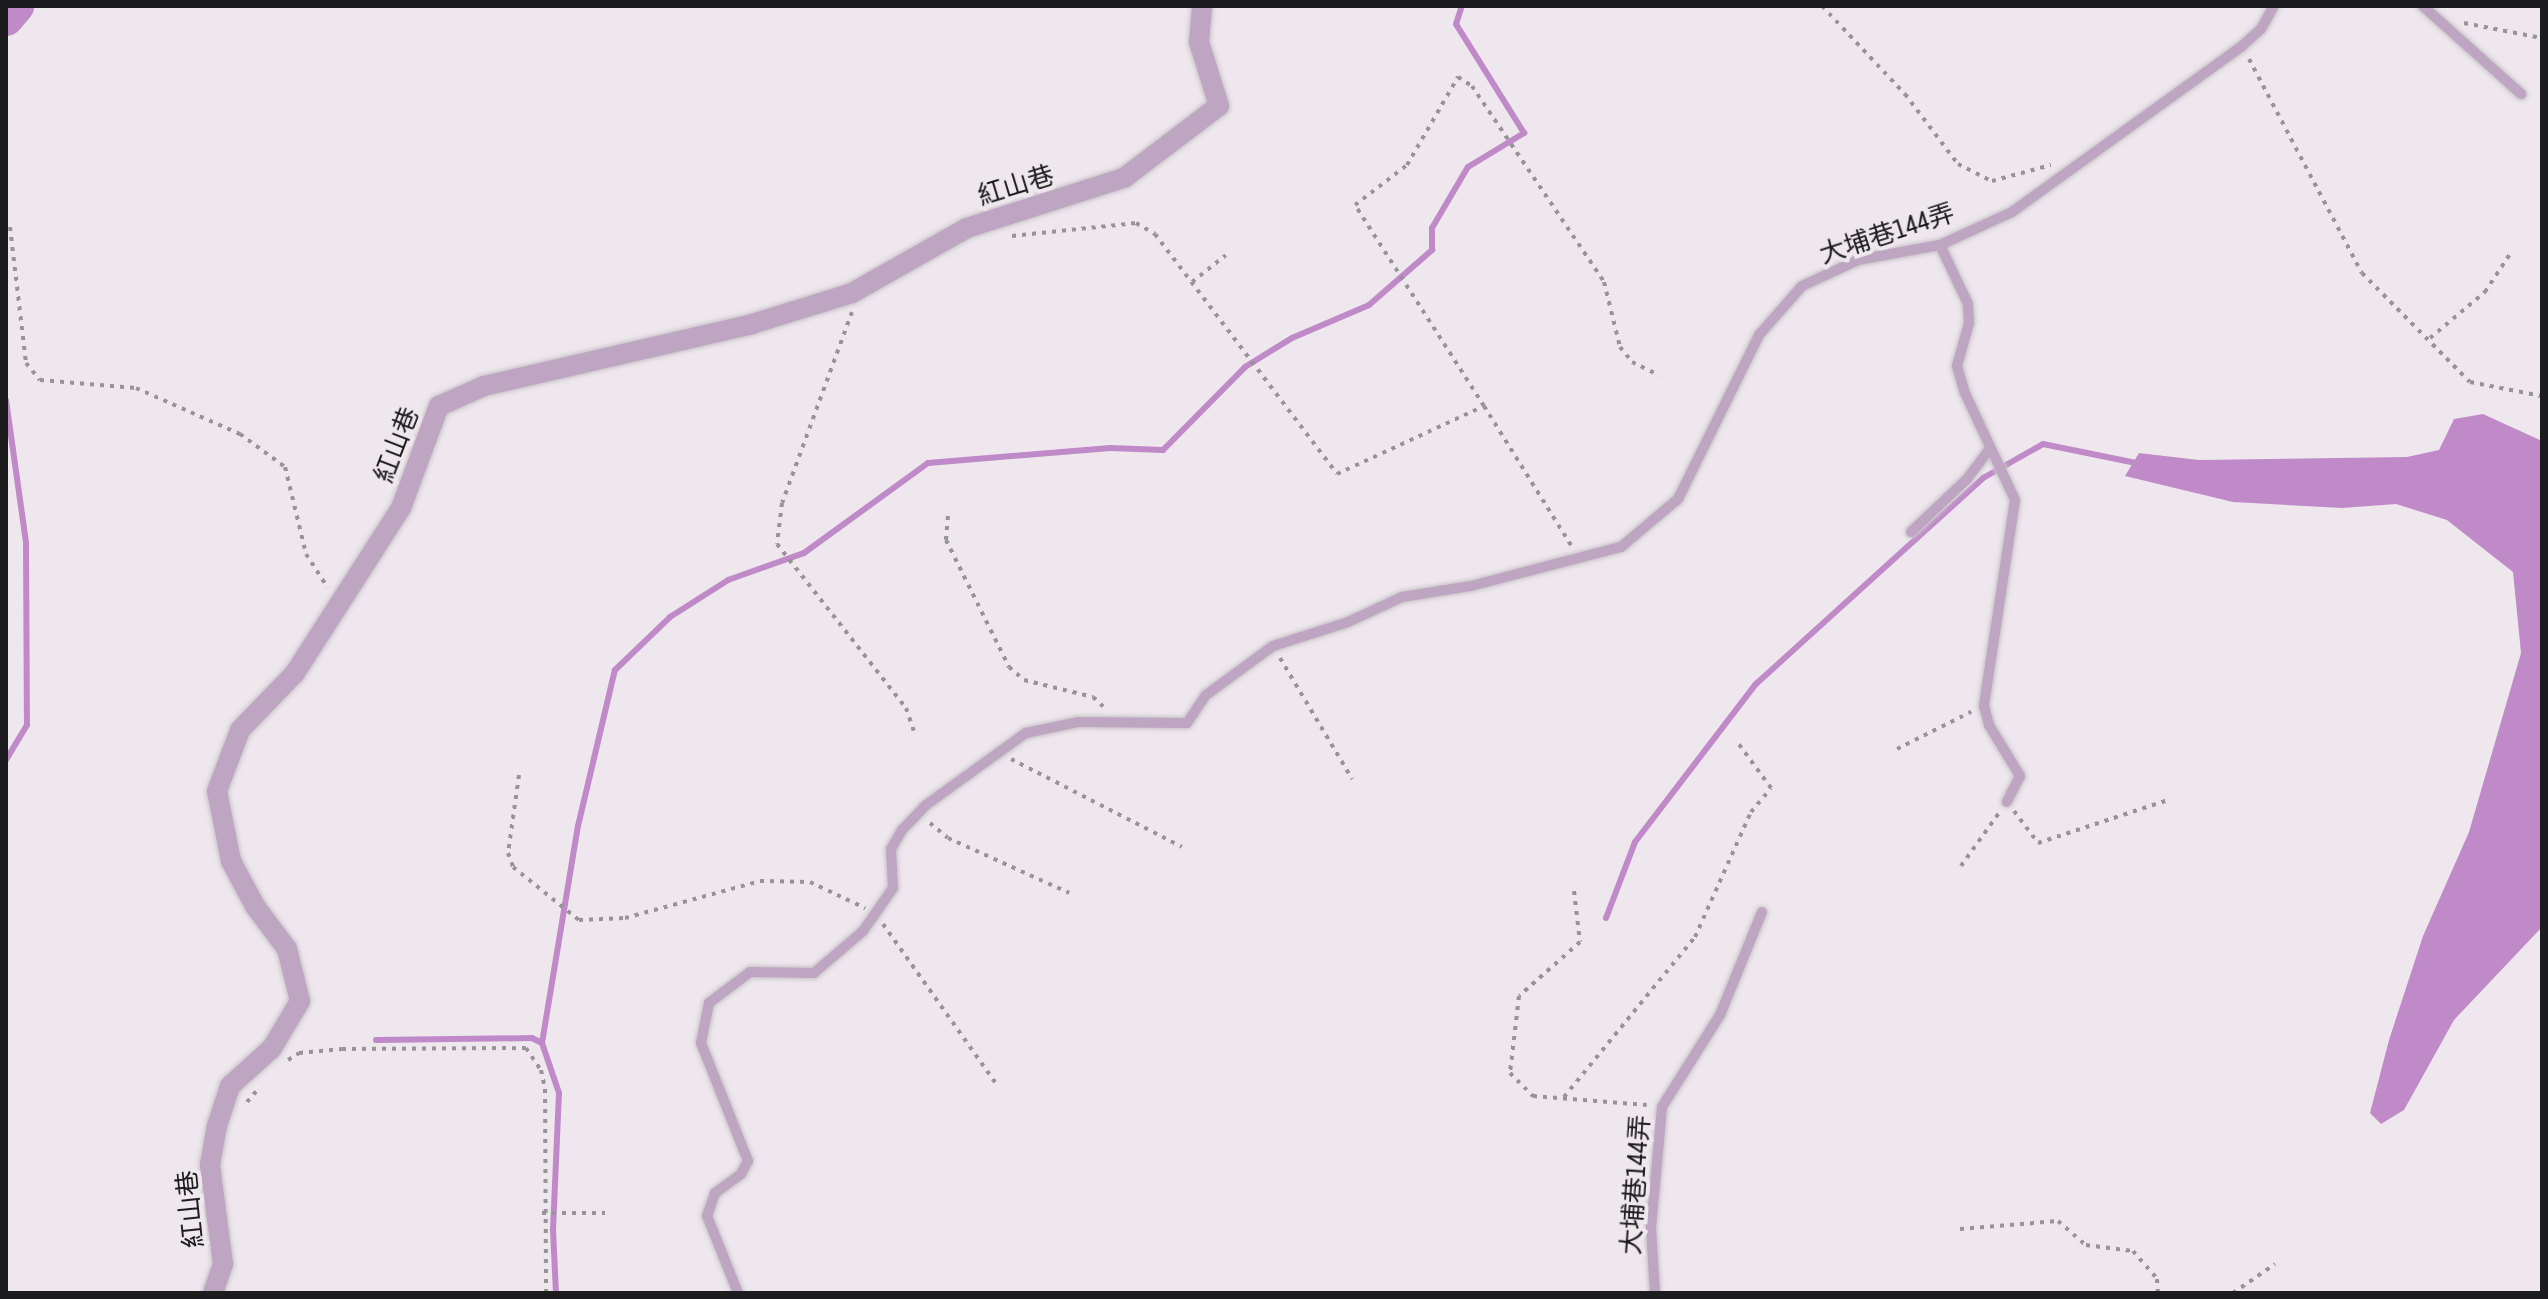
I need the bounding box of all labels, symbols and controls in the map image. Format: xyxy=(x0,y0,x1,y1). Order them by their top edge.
street label: 紅山巷 xyxy=(974,160,1058,212)
street label: 大埔巷144弄 xyxy=(1815,197,1959,271)
street label: 紅山巷 xyxy=(368,403,426,487)
street label: 大埔巷144弄 xyxy=(1616,1114,1656,1256)
street label: 紅山巷 xyxy=(171,1169,211,1249)

